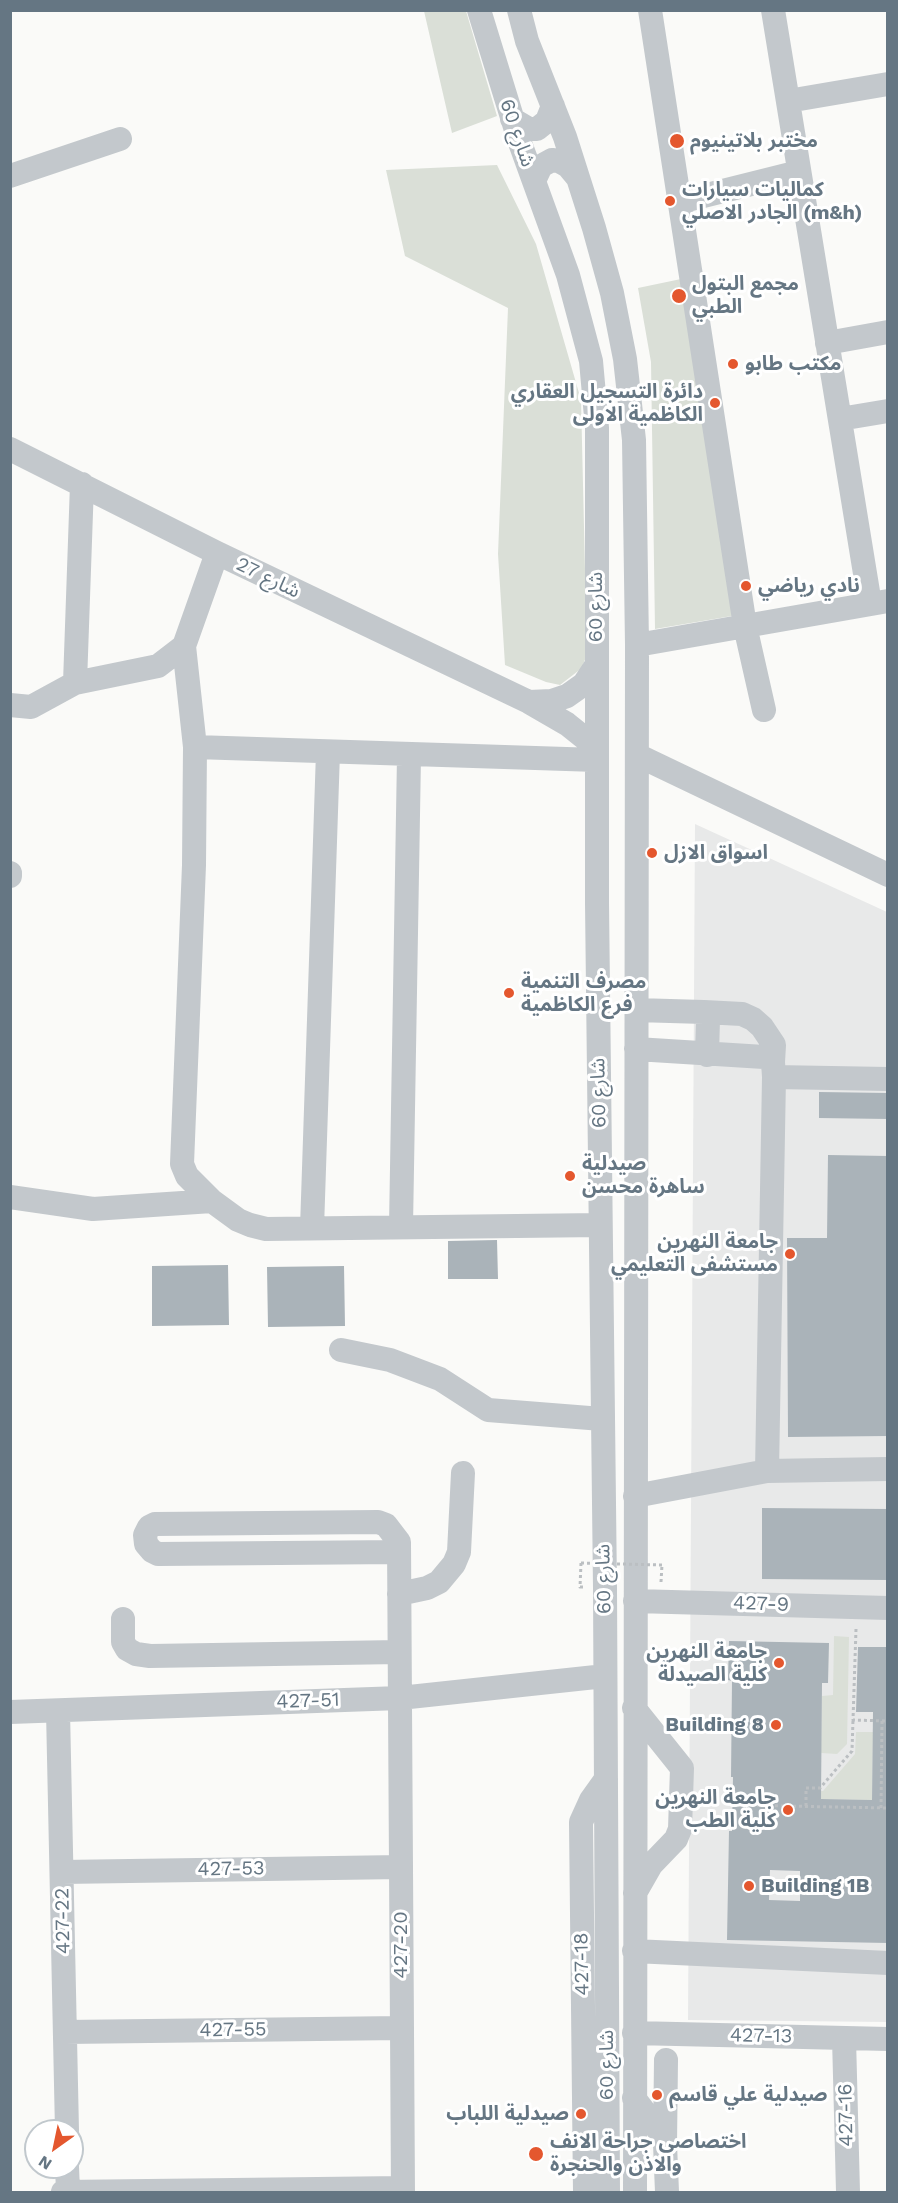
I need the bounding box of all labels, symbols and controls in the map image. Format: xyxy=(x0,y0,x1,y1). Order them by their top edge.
street label: شارع 60 xyxy=(494,96,540,170)
place label: مختبر بلاتينيوم xyxy=(690,129,818,153)
marker: مختبر بلاتينيوم xyxy=(668,132,686,150)
place label: كماليات سيارات الجادر الاصلي (m&h) xyxy=(682,178,862,225)
marker: كماليات سيارات الجادر الاصلي (m&h) xyxy=(663,194,677,208)
place label: مجمع البتول الطبي xyxy=(692,272,799,319)
marker: مجمع البتول الطبي xyxy=(670,287,688,305)
place label: مكتب طابو xyxy=(745,352,841,376)
marker: مكتب طابو xyxy=(726,357,740,371)
place label: دائرة التسجيل العقاري الكاظمية الاولى xyxy=(511,380,703,427)
marker: دائرة التسجيل العقاري الكاظمية الاولى xyxy=(708,396,722,410)
street label: شارع 27 xyxy=(232,552,304,604)
street label: شارع 60 xyxy=(584,572,608,642)
place label: نادي رياضي xyxy=(758,574,860,598)
marker: نادي رياضي xyxy=(739,579,753,593)
place label: اسواق الازل xyxy=(664,841,768,865)
marker: اسواق الازل xyxy=(645,846,659,860)
place label: مصرف التنمية فرع الكاظمية xyxy=(521,970,646,1017)
marker: مصرف التنمية فرع الكاظمية xyxy=(502,986,516,1000)
street label: شارع 60 xyxy=(586,1058,612,1128)
place label: صيدلية ساهرة محسن xyxy=(582,1152,705,1199)
marker: صيدلية ساهرة محسن xyxy=(563,1169,577,1183)
place label: جامعة النهرين مستشفى التعليمي xyxy=(611,1230,778,1277)
marker: جامعة النهرين مستشفى التعليمي xyxy=(783,1247,797,1261)
street label: شارع 60 xyxy=(591,1544,617,1614)
street label: 427-9 xyxy=(733,1591,789,1617)
place label: جامعة النهرين كلية الصيدلة xyxy=(646,1640,767,1687)
marker: جامعة النهرين كلية الصيدلة xyxy=(772,1656,786,1670)
street label: 427-51 xyxy=(276,1688,340,1714)
place label: Building 8 xyxy=(665,1713,764,1737)
marker: Building 8 xyxy=(769,1718,783,1732)
place label: جامعة النهرين كلية الطب xyxy=(655,1786,776,1833)
marker: جامعة النهرين كلية الطب xyxy=(781,1803,795,1817)
street label: 427-53 xyxy=(197,1856,265,1882)
place label: Building 1B xyxy=(761,1874,869,1898)
marker: Building 1B xyxy=(742,1879,756,1893)
street label: 427-22 xyxy=(50,1888,76,1954)
street label: 427-20 xyxy=(389,1911,413,1979)
street label: 427-18 xyxy=(569,1932,595,1996)
street label: 427-55 xyxy=(199,2017,267,2043)
street label: 427-13 xyxy=(730,2023,792,2049)
street label: شارع 60 xyxy=(595,2030,619,2100)
place label: صيدلية علي قاسم xyxy=(669,2083,827,2107)
street label: 427-16 xyxy=(833,2083,859,2147)
marker: صيدلية علي قاسم xyxy=(650,2088,664,2102)
place label: صيدلية اللباب xyxy=(446,2102,569,2126)
marker: صيدلية اللباب xyxy=(574,2107,588,2121)
north arrow xyxy=(24,2119,84,2179)
place label: اختصاصي جراحة الانف والاذن والحنجرة xyxy=(550,2130,747,2177)
marker: اختصاصي جراحة الانف والاذن والحنجرة xyxy=(527,2145,545,2163)
text: N xyxy=(35,2152,55,2174)

